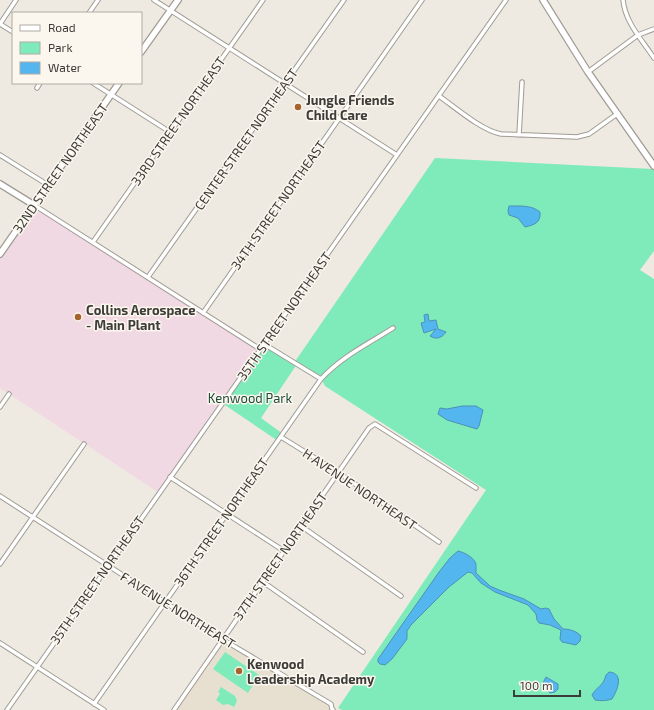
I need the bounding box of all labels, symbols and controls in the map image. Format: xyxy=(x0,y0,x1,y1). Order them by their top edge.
legend xyxy=(12,12,142,84)
text: Road xyxy=(48,20,76,34)
text: Park xyxy=(48,40,73,54)
street label: 33RD STREET NORTHEAST xyxy=(127,53,229,189)
text: Water xyxy=(48,60,82,74)
street label: CENTER STREET NORTHEAST xyxy=(191,65,301,213)
place label: Jungle Friends Child Care xyxy=(306,92,394,123)
street label: 32ND STREET NORTHEAST xyxy=(9,100,111,236)
marker: Jungle Friends Child Care xyxy=(293,102,303,112)
street label: 34TH STREET NORTHEAST xyxy=(227,137,329,273)
street label: 35TH STREET NORTHEAST xyxy=(234,248,335,383)
place label: Collins Aerospace - Main Plant xyxy=(86,302,196,333)
marker: Collins Aerospace - Main Plant xyxy=(73,312,83,322)
park label: Kenwood Park xyxy=(208,390,293,406)
street label: H AVENUE NORTHEAST xyxy=(300,445,421,533)
street label: 36TH STREET NORTHEAST xyxy=(170,454,272,589)
street label: 37TH STREET NORTHEAST xyxy=(230,488,331,623)
street label: 35TH STREET NORTHEAST xyxy=(47,512,148,647)
street label: F AVENUE NORTHEAST xyxy=(118,568,239,652)
place label: Kenwood Leadership Academy xyxy=(247,656,375,687)
marker: Kenwood Leadership Academy xyxy=(234,666,244,676)
scale bar xyxy=(514,672,580,698)
text: 100 m xyxy=(520,678,552,692)

